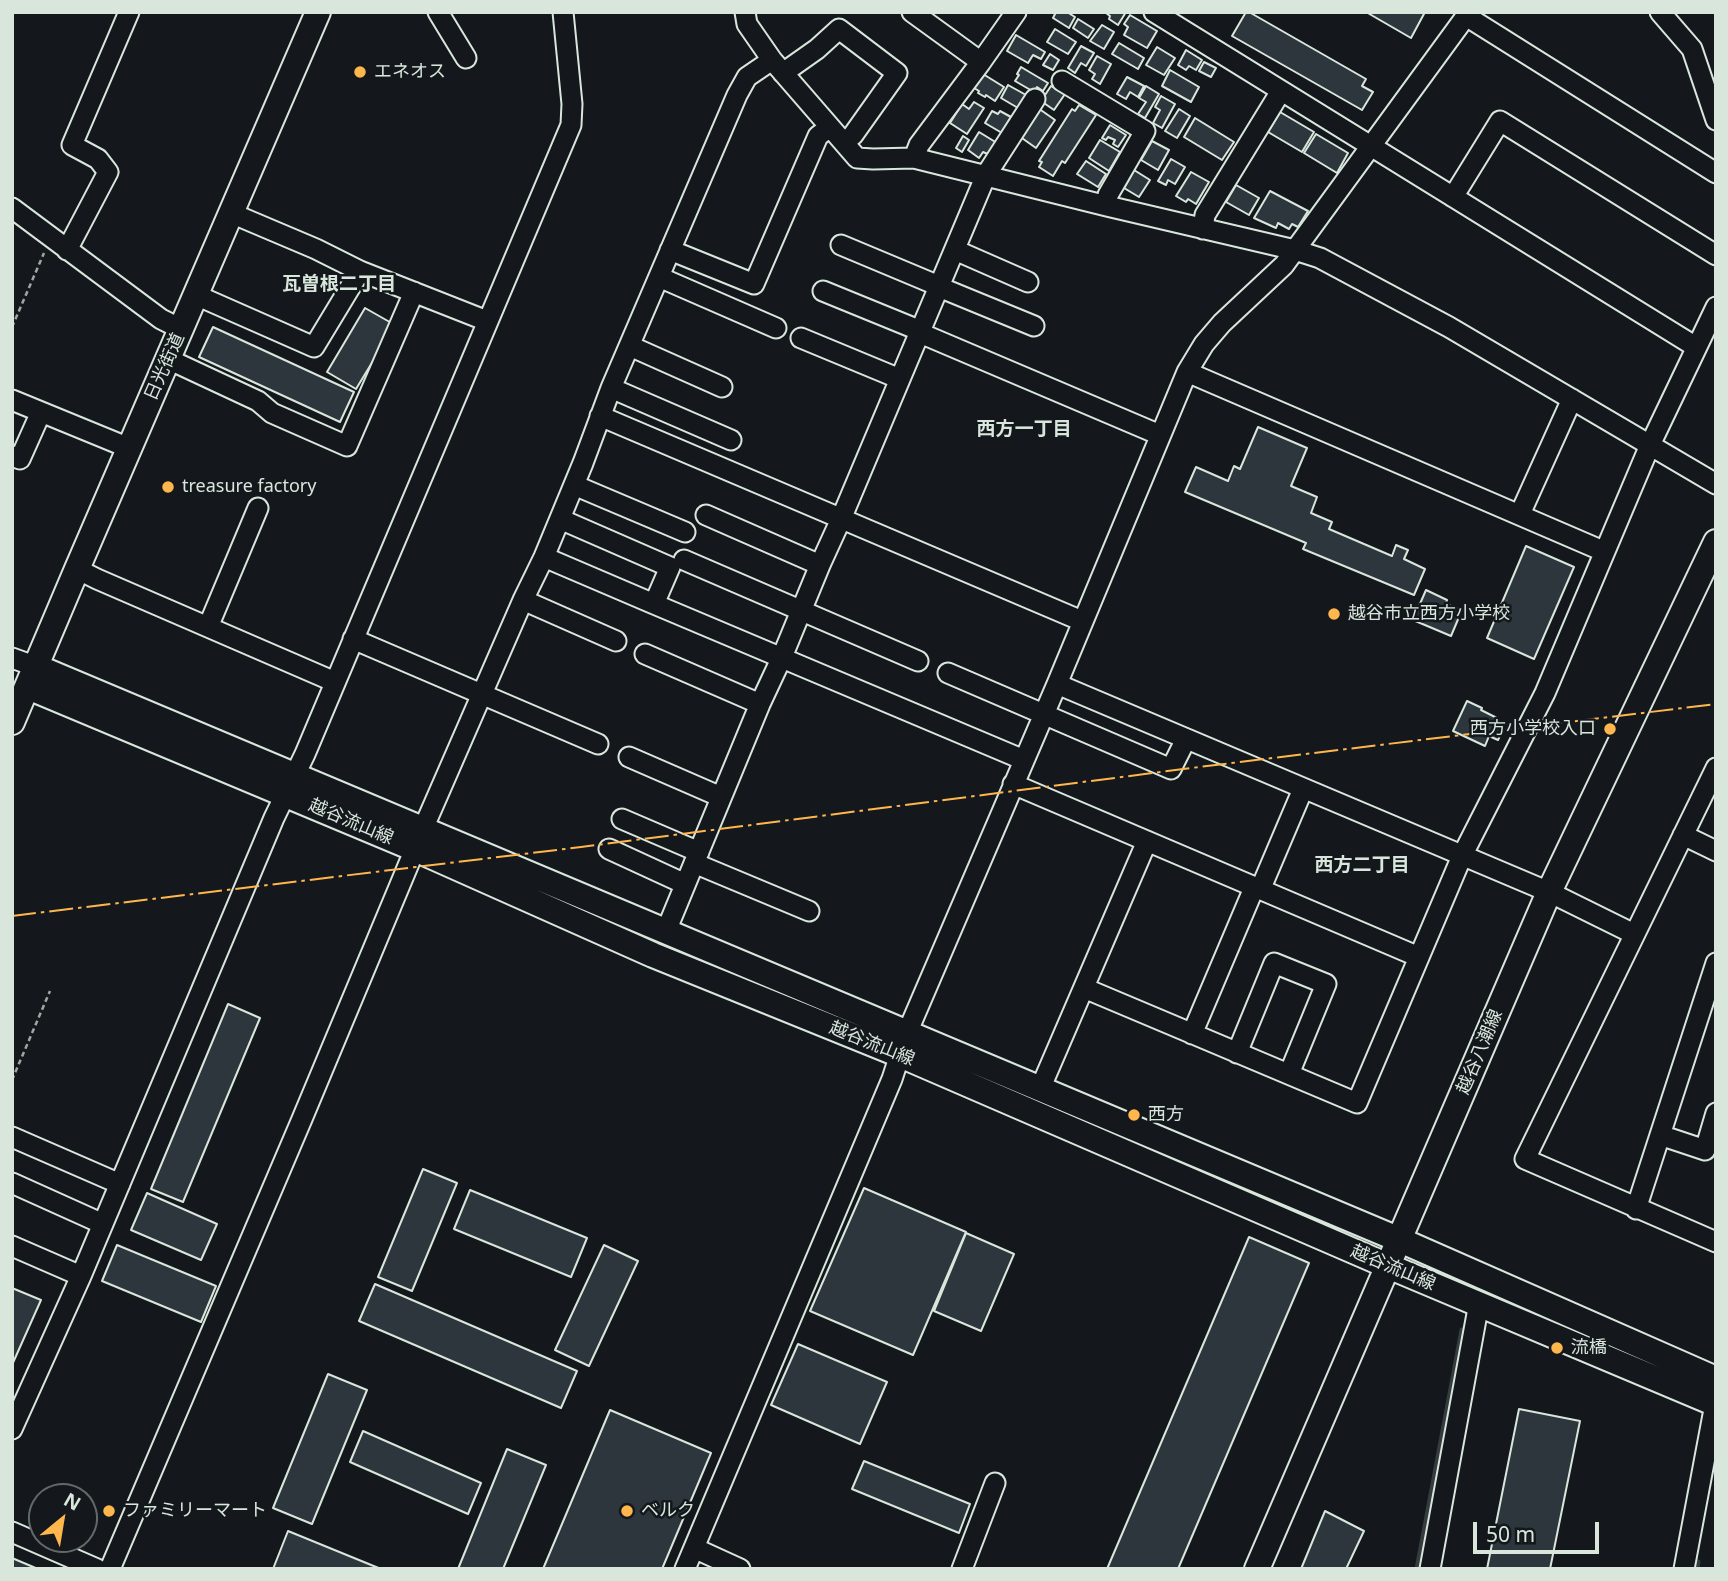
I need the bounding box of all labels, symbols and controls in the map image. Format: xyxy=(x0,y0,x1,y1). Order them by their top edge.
place label: エネオス xyxy=(374,61,446,83)
marker: エネオス xyxy=(352,64,368,80)
district label: 瓦曽根二丁目 xyxy=(282,274,396,296)
street label: 日光街道 xyxy=(140,330,190,404)
district label: 西方一丁目 xyxy=(977,419,1071,441)
place label: treasure factory xyxy=(182,476,316,498)
marker: treasure factory xyxy=(160,479,176,495)
place label: 越谷市立西方小学校 xyxy=(1348,603,1510,625)
marker: 越谷市立西方小学校 xyxy=(1326,606,1342,622)
place label: 西方小学校入口 xyxy=(1470,718,1596,740)
marker: 西方小学校入口 xyxy=(1602,721,1618,737)
street label: 越谷流山線 xyxy=(305,794,397,850)
district label: 西方二丁目 xyxy=(1315,855,1409,877)
street label: 越谷八潮線 xyxy=(1452,1006,1508,1098)
street label: 越谷流山線 xyxy=(826,1017,918,1071)
place label: 西方 xyxy=(1148,1104,1184,1126)
marker: 西方 xyxy=(1126,1107,1142,1123)
street label: 越谷流山線 xyxy=(1347,1240,1439,1296)
place label: 流橋 xyxy=(1571,1337,1607,1359)
marker: 流橋 xyxy=(1549,1340,1565,1356)
north arrow xyxy=(28,1483,98,1553)
text: N xyxy=(59,1486,86,1517)
place label: ファミリーマート xyxy=(123,1500,267,1522)
place label: ベルク xyxy=(641,1500,695,1522)
marker: ファミリーマート xyxy=(101,1503,117,1519)
marker: ベルク xyxy=(619,1503,635,1519)
scale bar xyxy=(1476,1508,1602,1552)
text: 50 m xyxy=(1486,1520,1535,1548)

